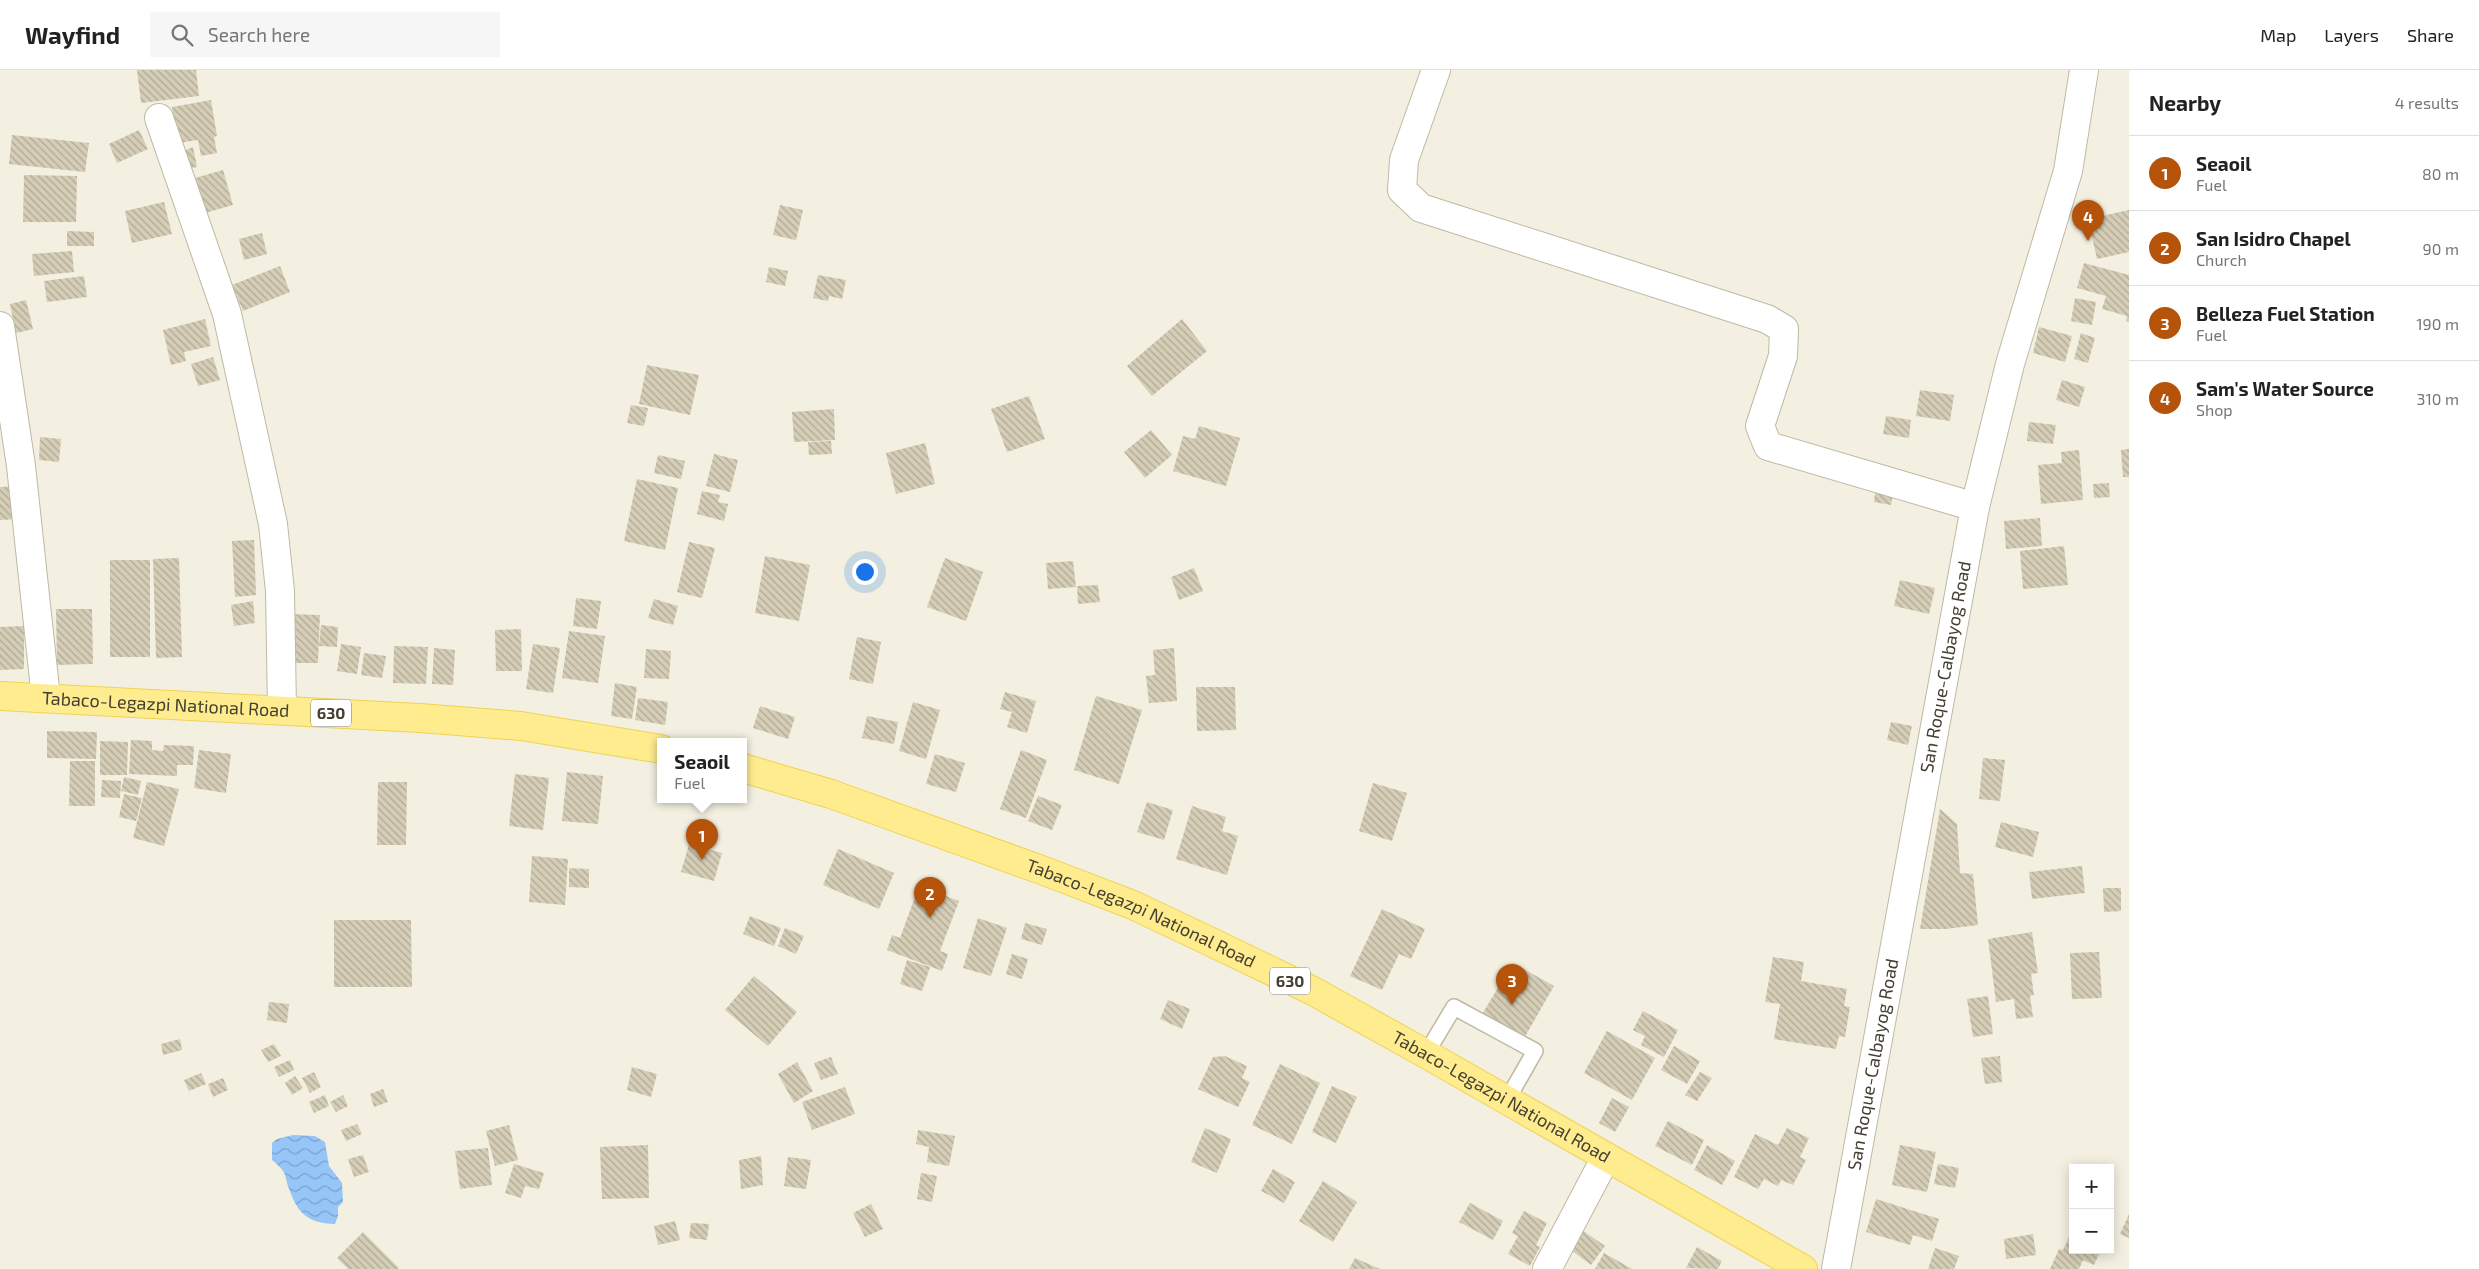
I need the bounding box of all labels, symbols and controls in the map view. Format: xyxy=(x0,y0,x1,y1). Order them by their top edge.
search box xyxy=(150,12,500,57)
text: Wayfind xyxy=(25,20,120,49)
icon: search xyxy=(168,21,196,49)
text: Search here xyxy=(208,23,310,46)
text: Map xyxy=(2260,24,2296,46)
text: Layers xyxy=(2324,24,2379,46)
text: Share xyxy=(2407,24,2454,46)
text: Nearby xyxy=(2149,90,2221,115)
text: 4 results xyxy=(2395,93,2459,112)
text: Seaoil xyxy=(2196,152,2251,175)
text: 1 xyxy=(2162,164,2168,183)
text: 80 m xyxy=(2422,164,2459,183)
text: Fuel xyxy=(2196,175,2227,194)
pin: 4 xyxy=(2072,200,2104,241)
text: San Isidro Chapel xyxy=(2196,227,2351,250)
text: 2 xyxy=(2160,239,2170,258)
text: 90 m xyxy=(2423,239,2459,258)
text: Church xyxy=(2196,250,2247,269)
text: Belleza Fuel Station xyxy=(2196,302,2375,325)
text: 3 xyxy=(2160,314,2170,333)
text: 190 m xyxy=(2416,314,2459,333)
text: Fuel xyxy=(2196,325,2227,344)
text: Sam's Water Source xyxy=(2196,377,2374,400)
text: 4 xyxy=(2160,389,2170,408)
text: 310 m xyxy=(2417,389,2459,408)
text: Shop xyxy=(2196,400,2233,419)
your location xyxy=(852,559,878,585)
street label: San Roque-Calbayog Road xyxy=(1915,559,1975,774)
street label: Tabaco-Legazpi National Road xyxy=(42,686,290,721)
road number: 630 xyxy=(311,700,351,726)
popup xyxy=(657,738,747,803)
text: Seaoil xyxy=(674,750,730,773)
text: Fuel xyxy=(674,773,705,792)
pin: 1 xyxy=(686,819,718,860)
street label: Tabaco-Legazpi National Road xyxy=(1024,854,1259,972)
pin: 2 xyxy=(914,877,946,918)
street label: San Roque-Calbayog Road xyxy=(1842,956,1902,1172)
pin: 3 xyxy=(1496,964,1528,1005)
road number: 630 xyxy=(1270,968,1310,994)
street label: Tabaco-Legazpi National Road xyxy=(1389,1025,1615,1167)
map controls xyxy=(2069,1164,2114,1254)
button: + xyxy=(2069,1164,2114,1209)
button: − xyxy=(2069,1209,2114,1254)

